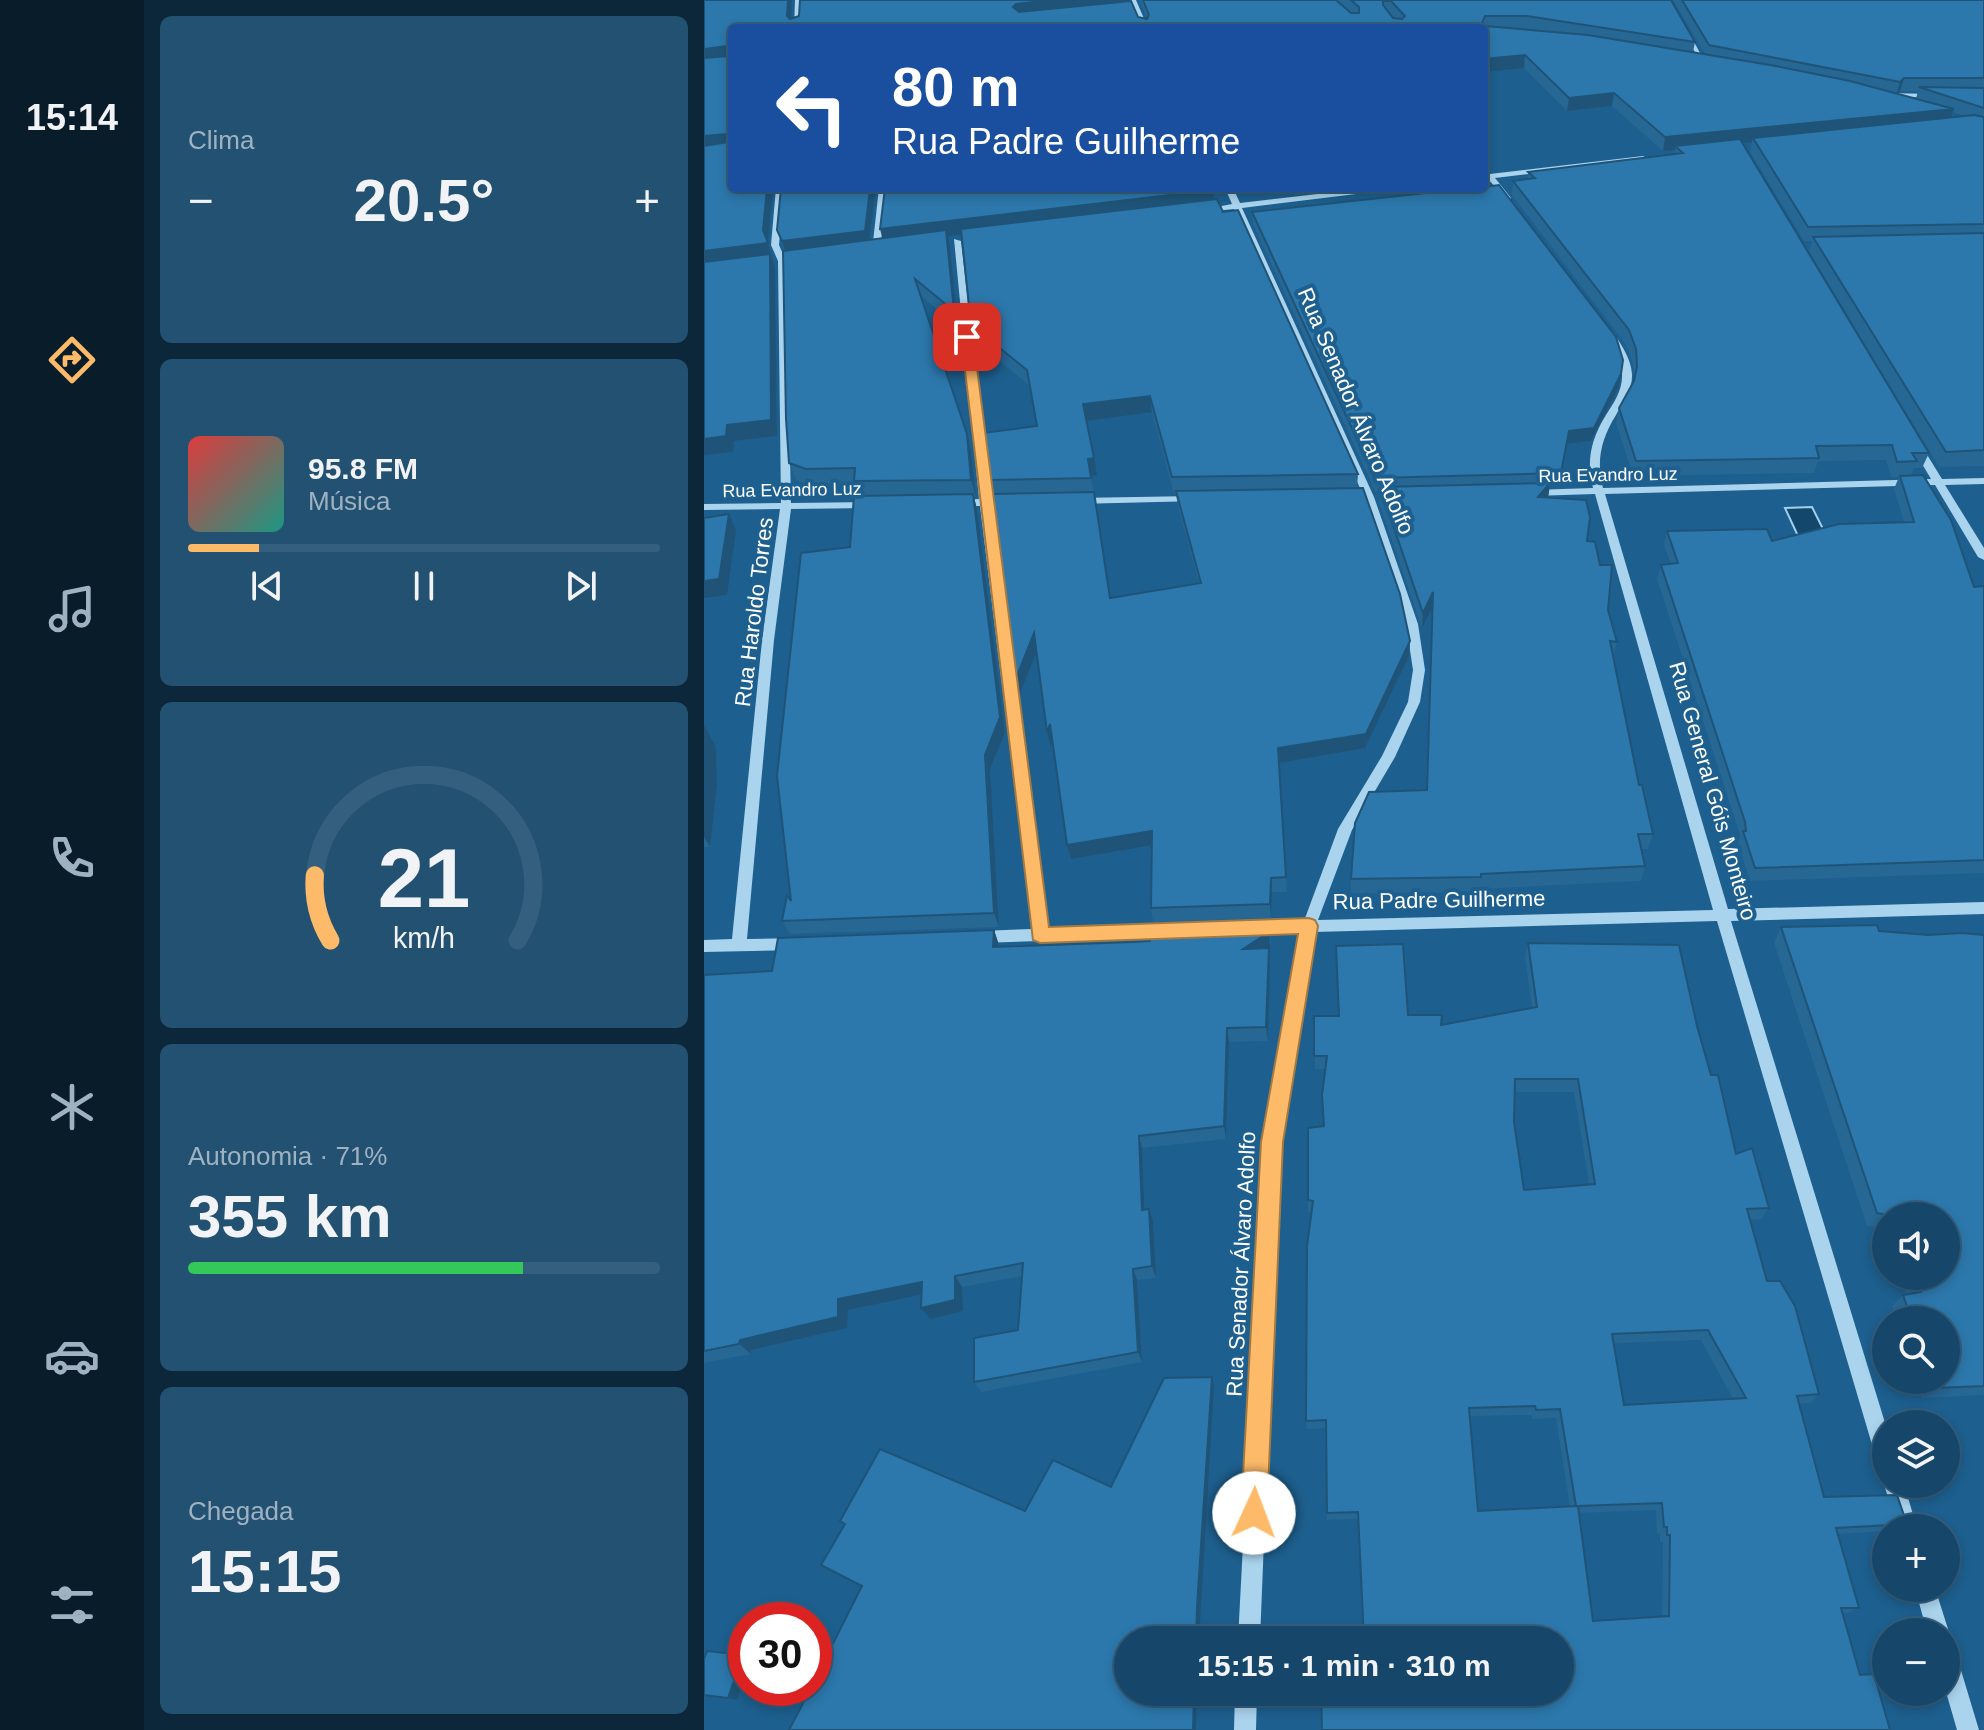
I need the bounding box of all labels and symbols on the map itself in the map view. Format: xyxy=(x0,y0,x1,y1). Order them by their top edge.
street label: Rua Senador Álvaro Adolfo xyxy=(1293,284,1419,538)
pin xyxy=(933,303,1001,371)
street label: Rua Evandro Luz xyxy=(1538,464,1678,486)
street label: Rua Evandro Luz xyxy=(722,479,862,501)
street label: Rua Haroldo Torres xyxy=(730,516,778,708)
street label: Rua General Góis Monteiro xyxy=(1664,659,1762,923)
street label: Rua Padre Guilherme xyxy=(1332,886,1546,914)
street label: Rua Senador Álvaro Adolfo xyxy=(1222,1131,1260,1397)
position arrow xyxy=(1212,1471,1296,1555)
speed limit sign: 30 xyxy=(728,1602,832,1706)

